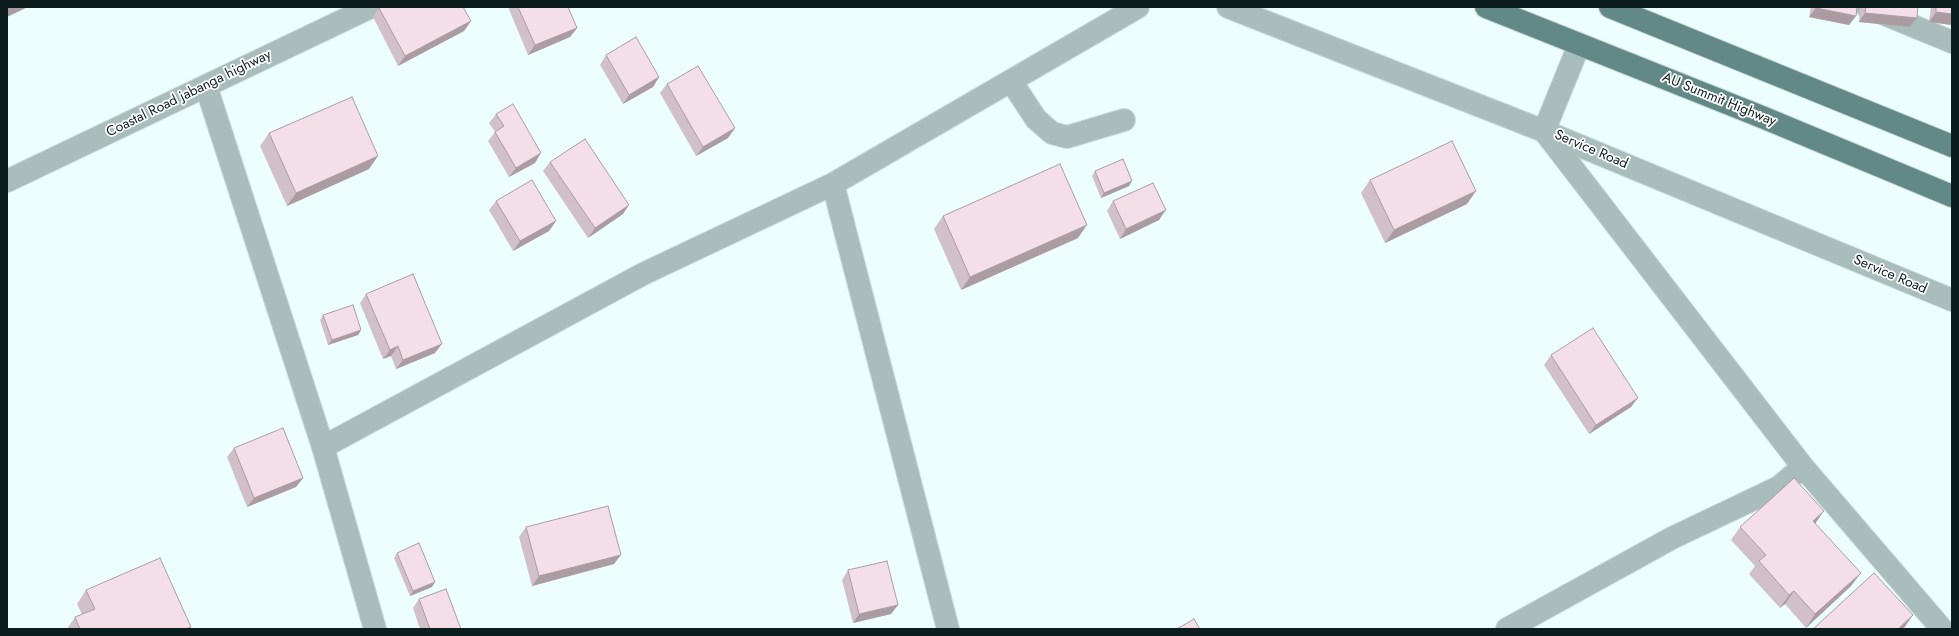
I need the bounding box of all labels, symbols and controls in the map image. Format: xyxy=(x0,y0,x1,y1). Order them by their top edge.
street label: Coastal Road jabanga highway xyxy=(104,47,274,141)
street label: AU Summit Highway xyxy=(1660,69,1778,131)
street label: Service Road xyxy=(1552,127,1630,173)
street label: Service Road xyxy=(1851,252,1929,298)

